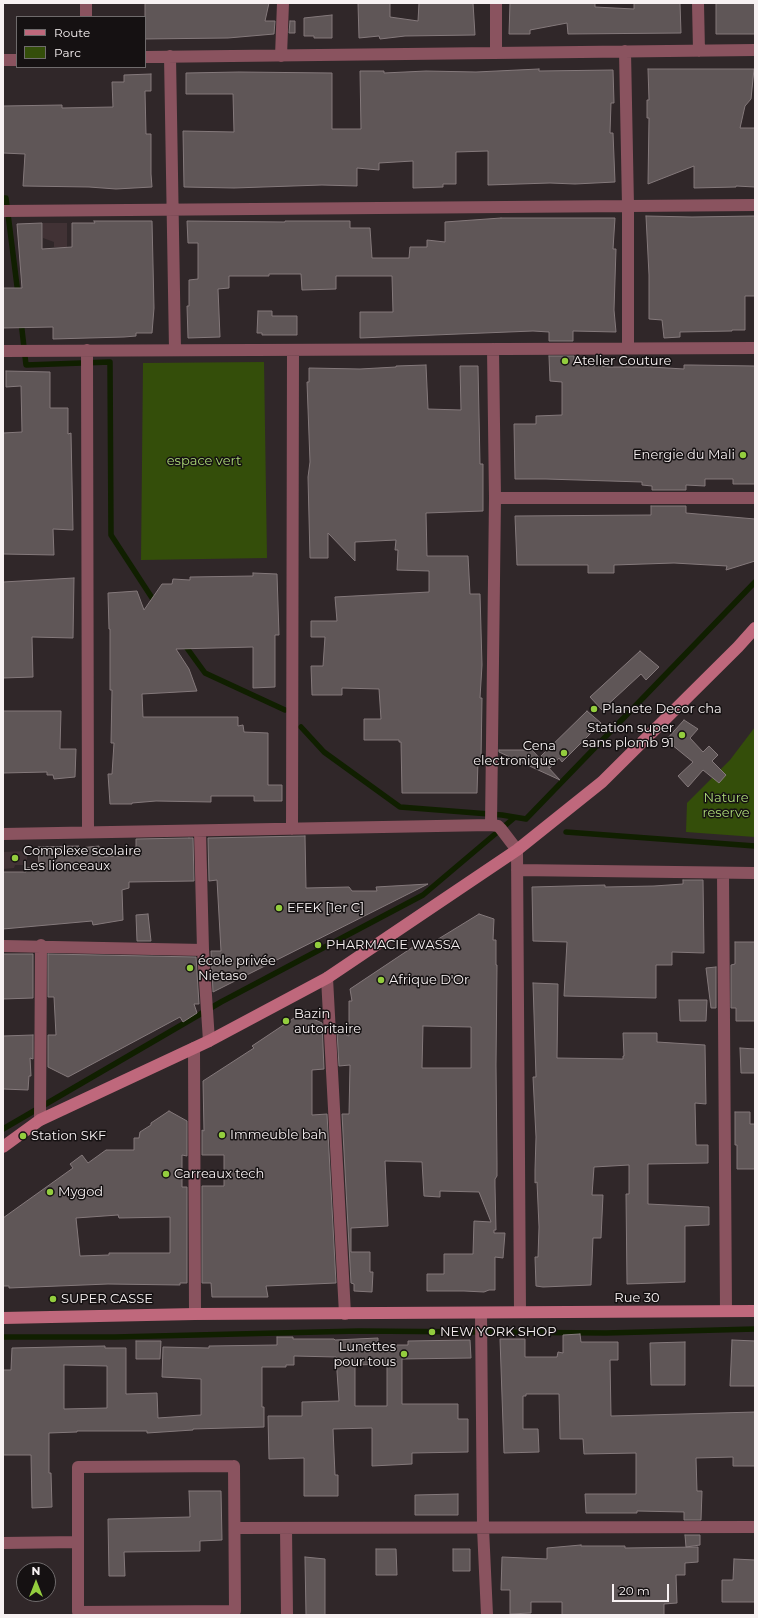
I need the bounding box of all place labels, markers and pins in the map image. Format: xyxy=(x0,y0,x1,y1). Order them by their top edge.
place label: Atelier Couture xyxy=(573,353,671,369)
marker: Atelier Couture xyxy=(560,356,570,366)
place label: Energie du Mali xyxy=(633,447,735,463)
marker: Energie du Mali xyxy=(738,450,748,460)
place label: Planete Decor cha xyxy=(602,701,722,717)
marker: Planete Decor cha xyxy=(589,704,599,714)
place label: Station super sans plomb 91 xyxy=(582,720,674,751)
marker: Station super sans plomb 91 xyxy=(677,730,687,740)
place label: Cena electronique xyxy=(473,738,556,769)
marker: Cena electronique xyxy=(559,748,569,758)
place label: Complexe scolaire Les lionceaux xyxy=(23,843,141,874)
marker: Complexe scolaire Les lionceaux xyxy=(10,853,20,863)
place label: EFEK [1er C] xyxy=(287,900,364,916)
marker: EFEK [1er C] xyxy=(274,903,284,913)
place label: PHARMACIE WASSA xyxy=(326,937,460,953)
marker: PHARMACIE WASSA xyxy=(313,940,323,950)
place label: école privée Nietaso xyxy=(198,953,276,984)
marker: école privée Nietaso xyxy=(185,963,195,973)
place label: Afrique D'Or xyxy=(389,972,469,988)
marker: Afrique D'Or xyxy=(376,975,386,985)
place label: Bazin autoritaire xyxy=(294,1006,361,1037)
marker: Bazin autoritaire xyxy=(281,1016,291,1026)
place label: Immeuble bah xyxy=(230,1127,327,1143)
place label: Station SKF xyxy=(31,1128,106,1144)
marker: Immeuble bah xyxy=(217,1130,227,1140)
marker: Station SKF xyxy=(18,1131,28,1141)
place label: Carreaux tech xyxy=(174,1166,264,1182)
marker: Carreaux tech xyxy=(161,1169,171,1179)
place label: Mygod xyxy=(58,1184,103,1200)
marker: Mygod xyxy=(45,1187,55,1197)
place label: SUPER CASSE xyxy=(61,1291,153,1307)
marker: SUPER CASSE xyxy=(48,1294,58,1304)
place label: NEW YORK SHOP xyxy=(440,1324,557,1340)
marker: NEW YORK SHOP xyxy=(427,1327,437,1337)
place label: Lunettes pour tous xyxy=(333,1339,396,1370)
marker: Lunettes pour tous xyxy=(399,1349,409,1359)

